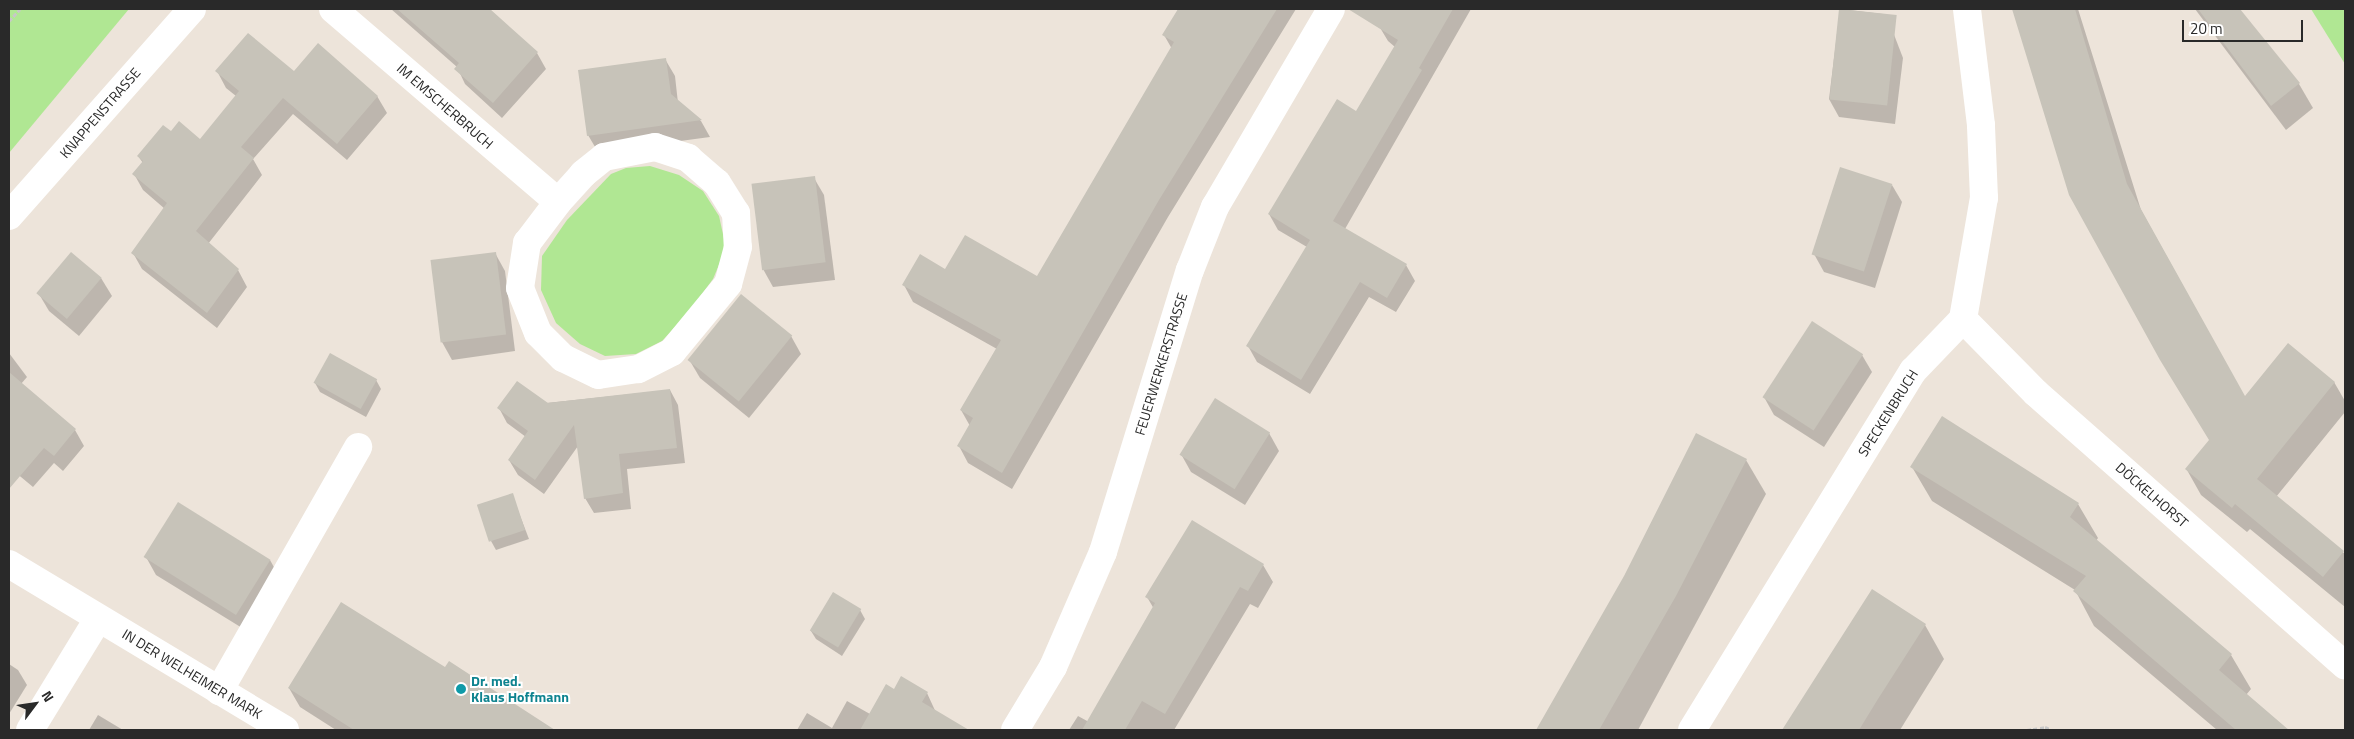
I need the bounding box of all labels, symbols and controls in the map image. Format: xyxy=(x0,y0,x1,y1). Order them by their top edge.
scale bar xyxy=(2184,10,2305,42)
text: 20 m xyxy=(2190,17,2223,40)
street label: IM EMSCHERBRUCH xyxy=(393,60,497,152)
street label: KNAPPENSTRASSE xyxy=(56,64,144,162)
street label: FEUERWERKERSTRASSE xyxy=(1131,291,1191,437)
street label: SPECKENBRUCH xyxy=(1854,366,1922,460)
street label: DÖCKELHORST xyxy=(2112,459,2192,531)
street label: IN DER WELHEIMER MARK xyxy=(119,626,265,722)
place label: Dr. med. Klaus Hoffmann xyxy=(471,673,569,706)
north arrow xyxy=(10,679,60,729)
marker: Dr. med. Klaus Hoffmann xyxy=(455,683,467,695)
text: N xyxy=(37,686,60,706)

